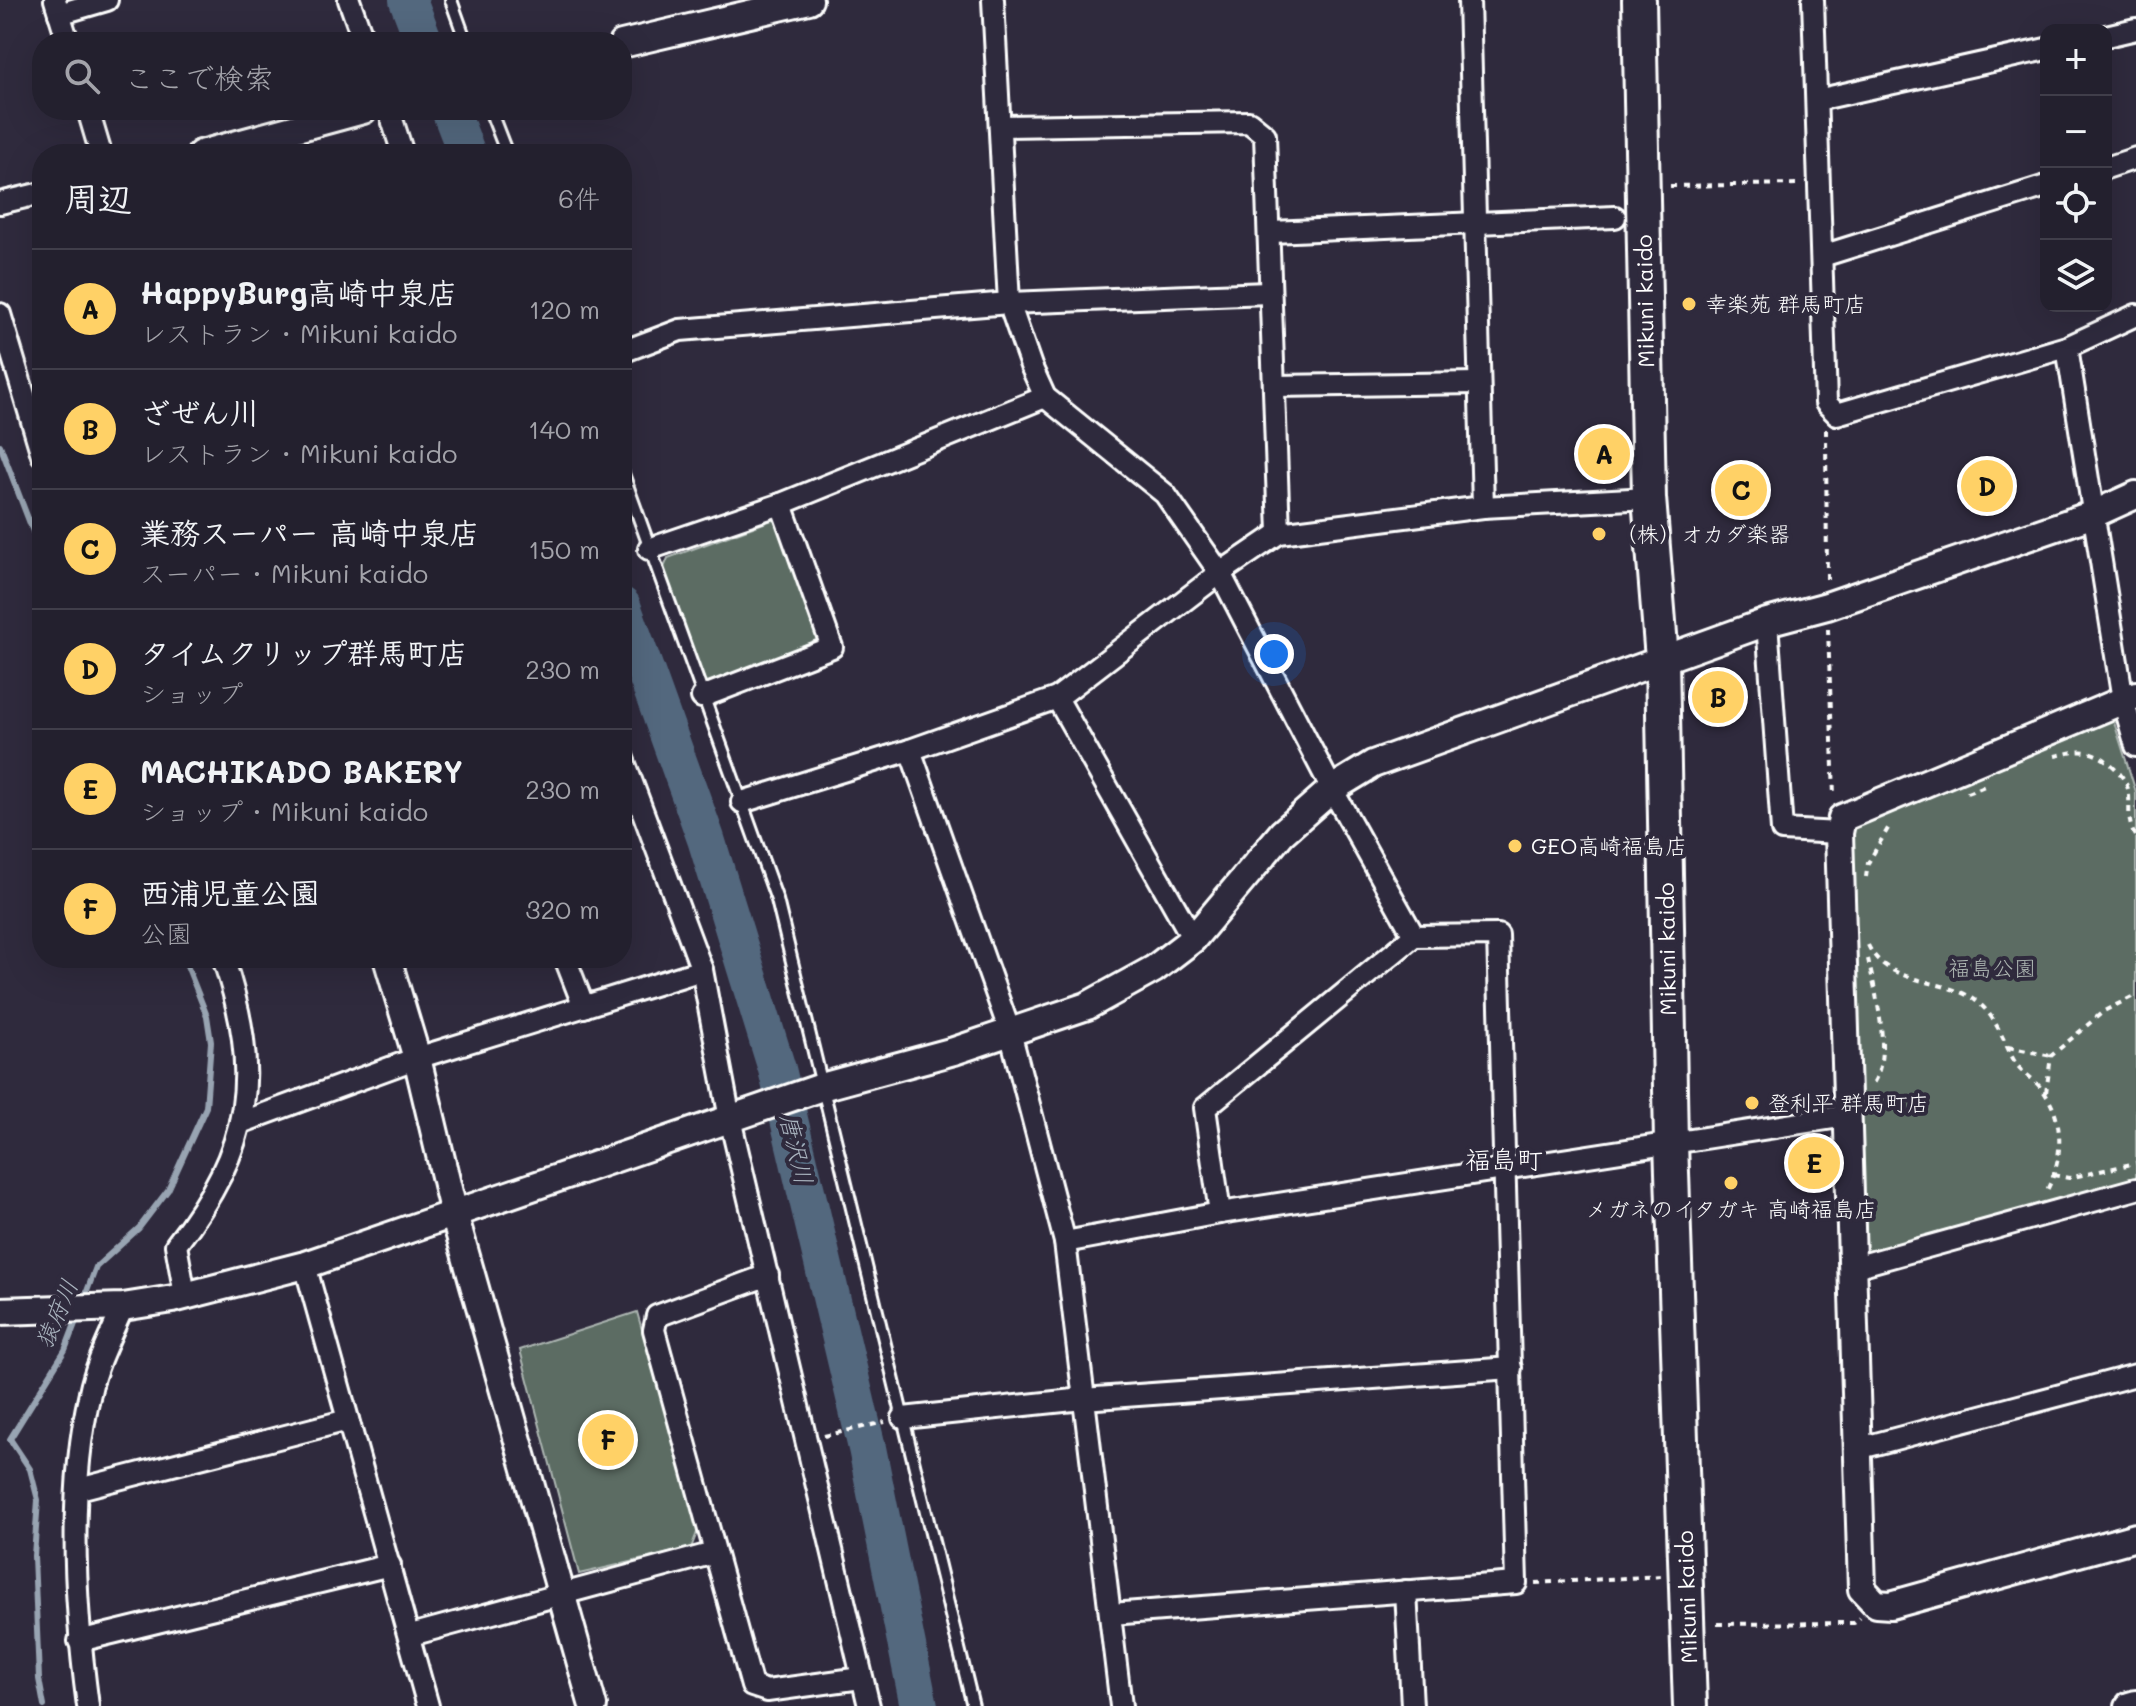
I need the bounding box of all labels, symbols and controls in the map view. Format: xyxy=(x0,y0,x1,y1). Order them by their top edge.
map controls xyxy=(2040,24,2112,312)
button: + xyxy=(2040,24,2112,96)
search box xyxy=(32,32,632,120)
icon: search xyxy=(60,54,104,98)
text: ここで検索 xyxy=(124,57,274,97)
button: − xyxy=(2040,96,2112,168)
button: locate xyxy=(2040,168,2112,240)
text: 周辺 xyxy=(64,175,132,220)
text: 6件 xyxy=(558,181,600,215)
street label: Mikuni kaido xyxy=(1629,234,1660,368)
button: layers xyxy=(2040,240,2112,312)
text: HappyBurg高崎中泉店 xyxy=(140,272,458,312)
place label: 幸楽苑 群馬町店 xyxy=(1705,289,1866,318)
text: A xyxy=(81,292,99,326)
text: 120 m xyxy=(529,292,600,326)
marker: 幸楽苑 群馬町店 xyxy=(1680,295,1698,313)
text: レストラン · Mikuni kaido xyxy=(140,316,457,350)
text: ざぜん川 xyxy=(140,392,260,432)
text: B xyxy=(81,412,99,446)
text: 140 m xyxy=(528,412,600,446)
pin: A xyxy=(1578,424,1630,484)
text: レストラン · Mikuni kaido xyxy=(140,436,457,470)
pin: D xyxy=(1961,456,2013,516)
pin: C xyxy=(1715,460,1767,520)
text: 業務スーパー 高崎中泉店 xyxy=(140,512,480,552)
place label: （株）オカダ楽器 xyxy=(1615,519,1791,548)
marker: （株）オカダ楽器 xyxy=(1590,525,1608,543)
text: C xyxy=(80,532,100,566)
text: 150 m xyxy=(528,532,600,566)
text: スーパー · Mikuni kaido xyxy=(140,556,428,590)
text: タイムクリップ群馬町店 xyxy=(140,632,468,672)
your location xyxy=(1254,634,1294,674)
text: D xyxy=(81,652,99,686)
text: 230 m xyxy=(525,652,600,686)
pin: B xyxy=(1692,667,1744,727)
text: ショップ xyxy=(140,676,243,710)
text: MACHIKADO BAKERY xyxy=(140,751,463,791)
text: E xyxy=(82,772,98,806)
text: 230 m xyxy=(525,772,600,806)
text: ショップ · Mikuni kaido xyxy=(140,794,428,828)
place label: GEO高崎福島店 xyxy=(1531,831,1687,860)
marker: GEO高崎福島店 xyxy=(1506,837,1524,855)
text: 西浦児童公園 xyxy=(140,872,320,912)
street label: Mikuni kaido xyxy=(1651,882,1682,1016)
text: F xyxy=(82,892,98,926)
text: 320 m xyxy=(525,892,600,926)
text: 公園 xyxy=(140,916,192,950)
park label: 福島公園 xyxy=(1948,953,2036,982)
place label: 登利平 群馬町店 xyxy=(1768,1088,1929,1117)
marker: 登利平 群馬町店 xyxy=(1743,1094,1761,1112)
water label: 唐沢川 xyxy=(774,1110,821,1187)
pin: E xyxy=(1788,1133,1840,1193)
district label: 福島町 xyxy=(1465,1142,1543,1176)
marker: メガネのイタガキ 高崎福島店 xyxy=(1722,1174,1740,1192)
place label: メガネのイタガキ 高崎福島店 xyxy=(1585,1194,1877,1223)
water label: 猿府川 xyxy=(27,1274,84,1353)
pin: F xyxy=(582,1410,634,1470)
street label: Mikuni kaido xyxy=(1670,1530,1703,1664)

